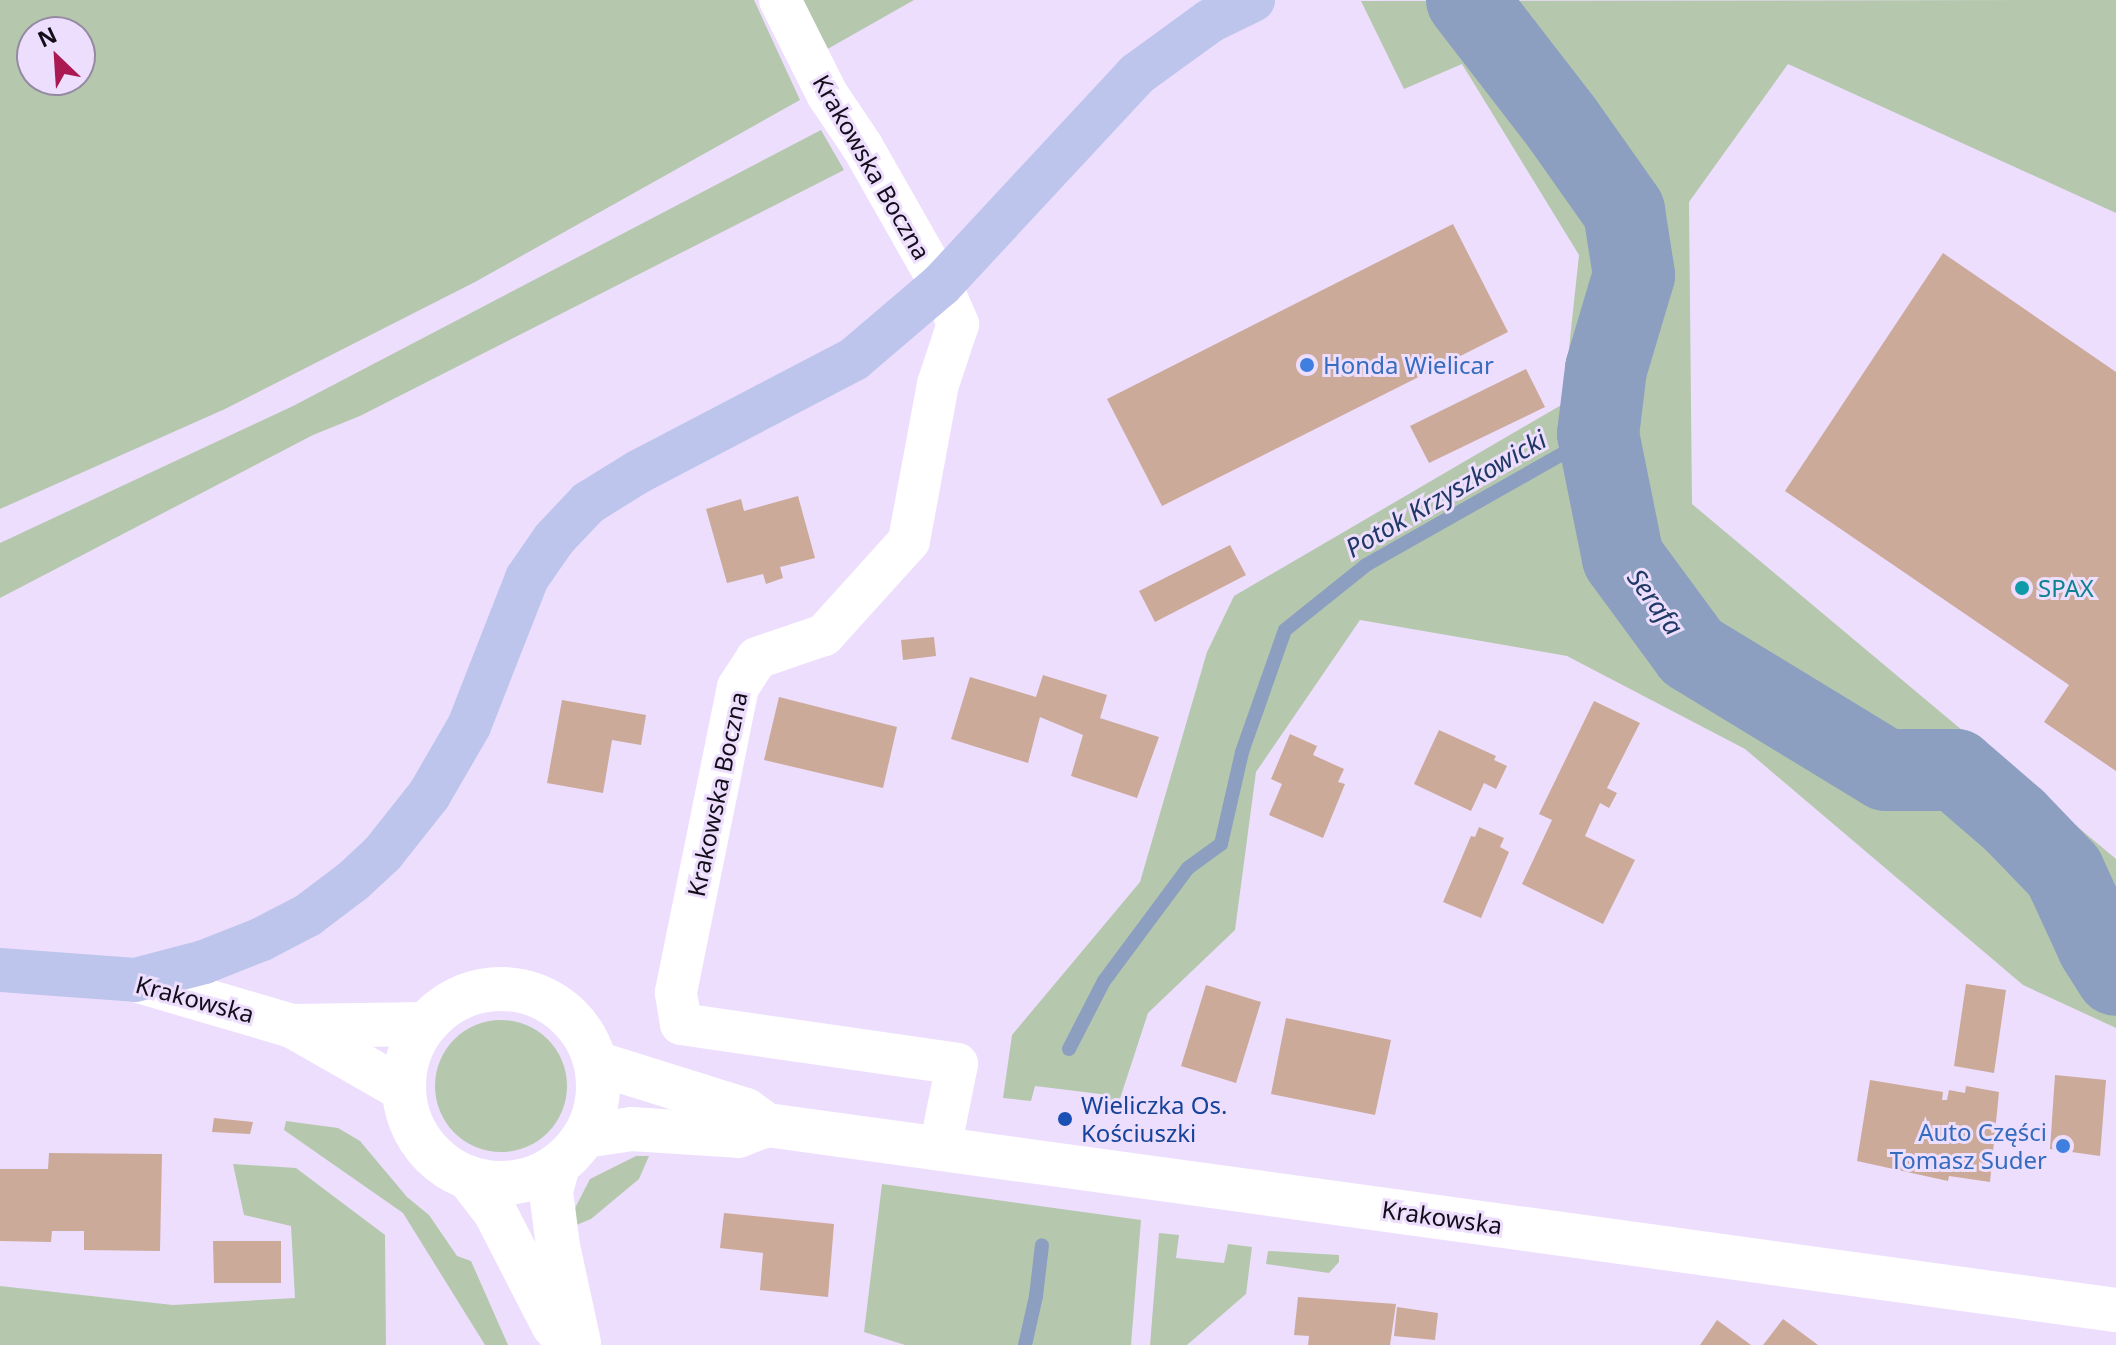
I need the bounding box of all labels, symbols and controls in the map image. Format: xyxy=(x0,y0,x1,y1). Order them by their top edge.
north arrow xyxy=(16,16,96,96)
text: N xyxy=(32,19,61,53)
street label: Krakowska Boczna xyxy=(807,69,937,265)
place label: Honda Wielicar xyxy=(1323,351,1494,379)
marker: Honda Wielicar xyxy=(1298,356,1316,374)
water label: Potok Krzyszkowicki xyxy=(1340,424,1552,564)
water label: Serafa xyxy=(1621,563,1689,641)
place label: SPAX xyxy=(2038,574,2094,602)
marker: SPAX xyxy=(2013,579,2031,597)
street label: Krakowska Boczna xyxy=(681,689,753,899)
street label: Krakowska xyxy=(133,969,257,1029)
place label: Wieliczka Os. Kościuszki xyxy=(1081,1091,1227,1147)
marker: Wieliczka Os. Kościuszki xyxy=(1056,1110,1074,1128)
place label: Auto Części Tomasz Suder xyxy=(1890,1118,2047,1174)
marker: Auto Części Tomasz Suder xyxy=(2054,1137,2072,1155)
street label: Krakowska xyxy=(1380,1194,1504,1240)

